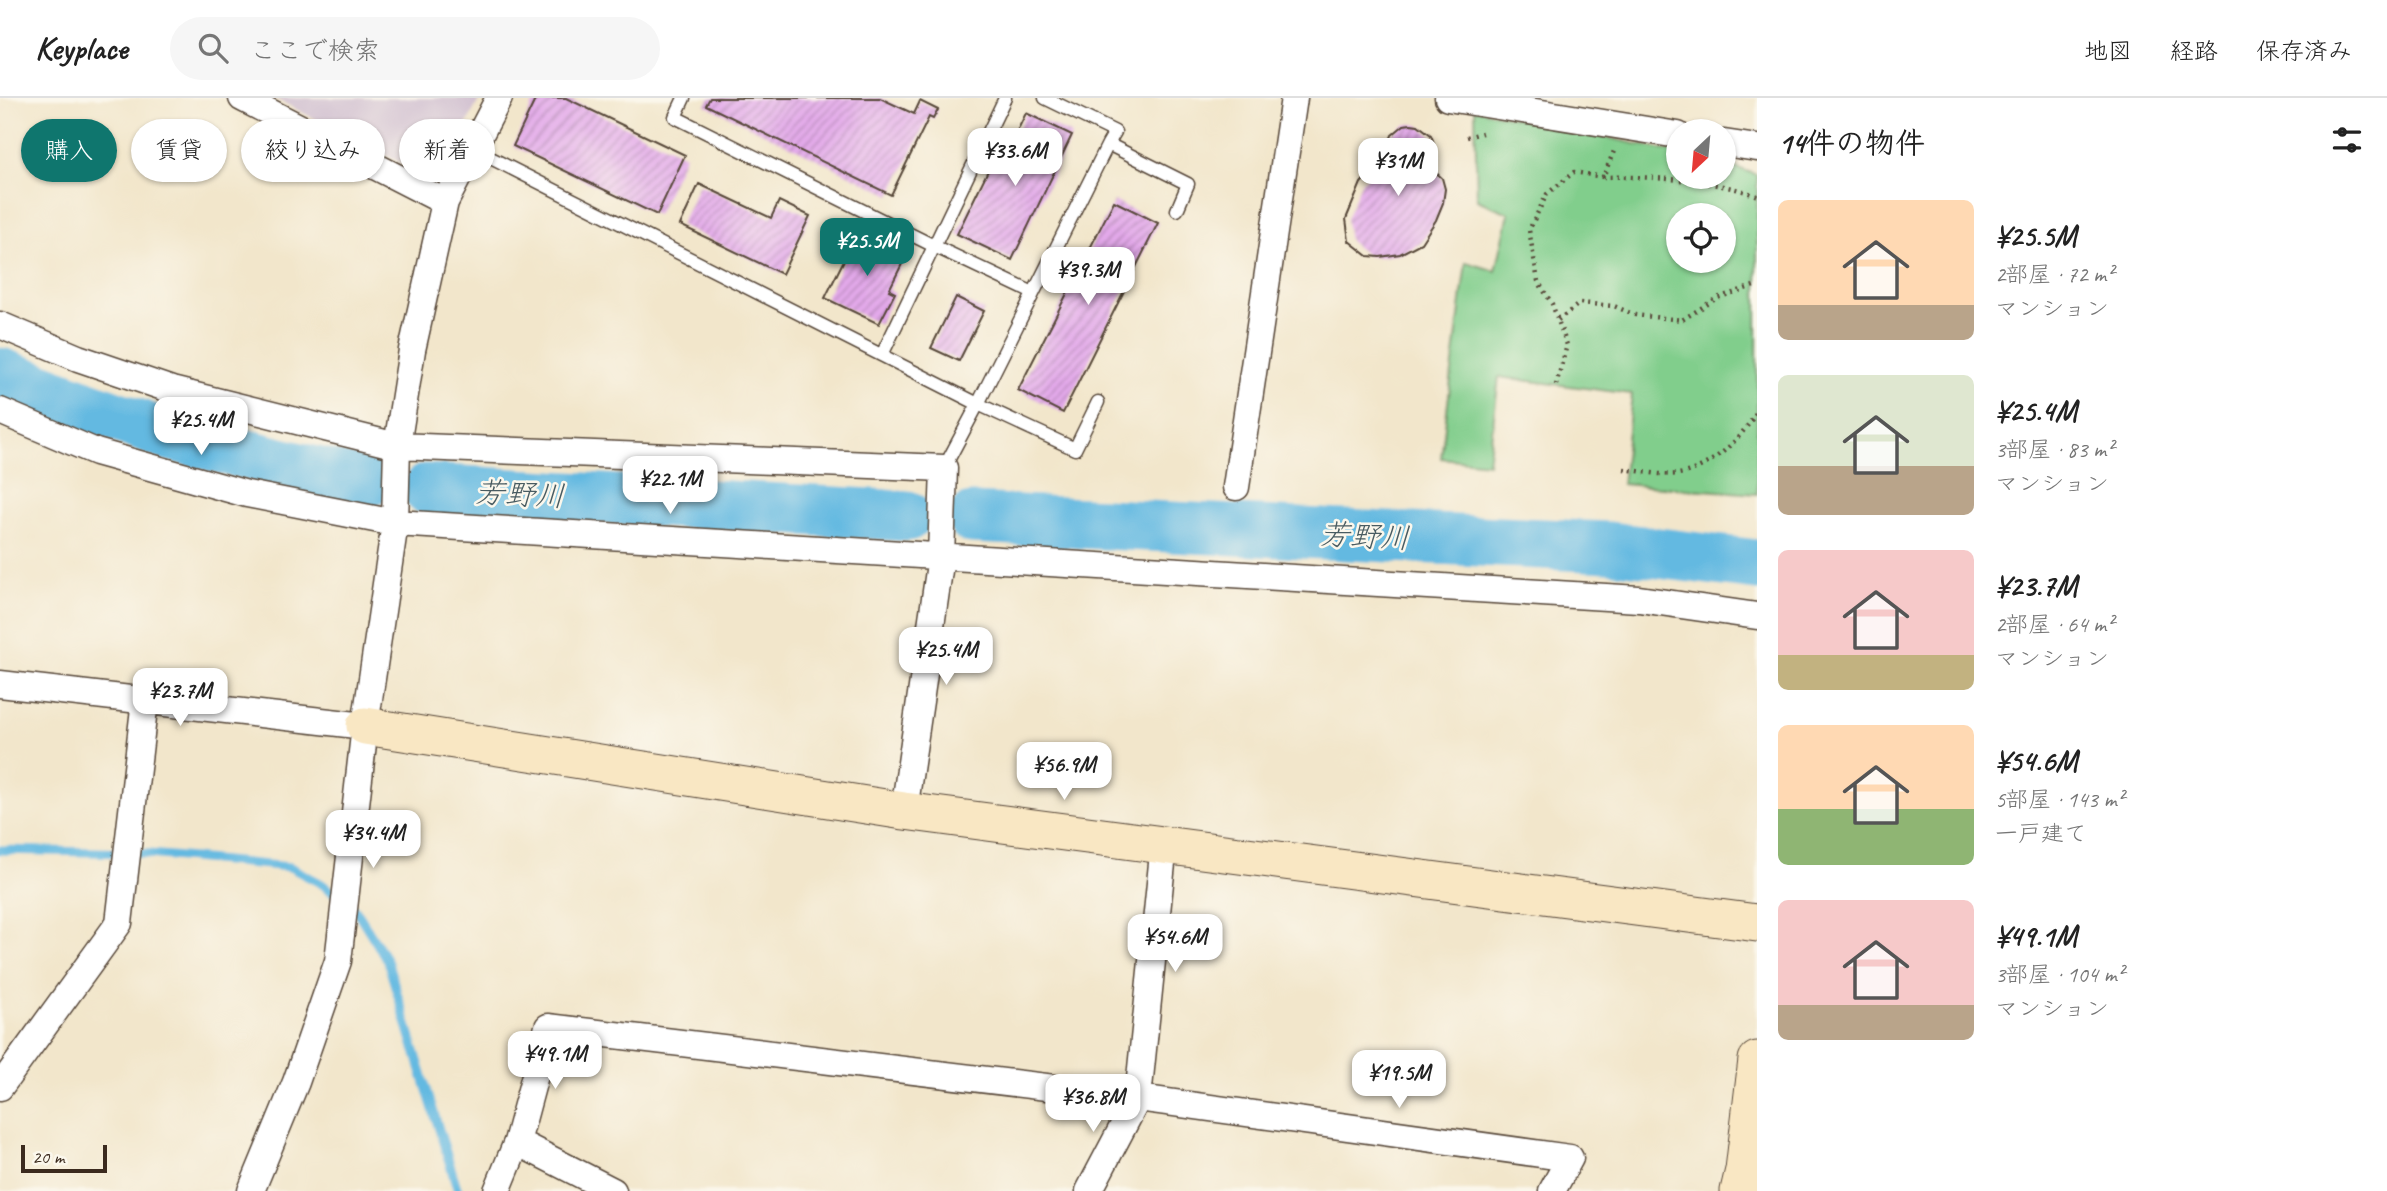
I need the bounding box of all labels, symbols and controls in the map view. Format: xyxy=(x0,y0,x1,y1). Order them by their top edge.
search box xyxy=(170,17,660,80)
text: Keyplace xyxy=(35,27,128,69)
icon: search xyxy=(194,29,232,67)
text: ここで検索 xyxy=(250,34,380,67)
text: 地図 xyxy=(2084,36,2132,66)
text: 経路 xyxy=(2170,36,2218,66)
text: 保存済み xyxy=(2256,36,2352,66)
chip: 購入 xyxy=(21,119,117,182)
chip: 賃貸 xyxy=(131,119,227,182)
chip: 絞り込み xyxy=(241,119,385,182)
chip: 新着 xyxy=(399,119,495,182)
north arrow xyxy=(1666,119,1736,189)
map controls xyxy=(1666,119,1736,273)
icon: filters xyxy=(2328,121,2366,159)
text: 14件の物件 xyxy=(1778,124,1925,162)
pin: ¥33.6M xyxy=(958,129,1072,188)
text: ¥33.6M xyxy=(983,136,1047,165)
pin: ¥31M xyxy=(1357,139,1439,198)
text: ¥31M xyxy=(1374,146,1422,175)
button: locate xyxy=(1666,203,1736,273)
text: ¥25.5M xyxy=(1995,217,2076,255)
pin: ¥25.5M xyxy=(810,218,924,278)
text: ¥25.5M xyxy=(836,226,898,255)
icon: home xyxy=(1834,228,1918,312)
pin: ¥39.3M xyxy=(1031,248,1145,307)
text: ¥39.3M xyxy=(1057,255,1119,284)
text: 2部屋 · 72 m² xyxy=(1995,260,2113,289)
text: マンション xyxy=(1995,294,2109,323)
text: ¥25.4M xyxy=(1995,392,2076,430)
pin: ¥25.4M xyxy=(144,398,258,457)
icon: home xyxy=(1834,403,1918,487)
text: ¥25.4M xyxy=(170,405,232,434)
text: 3部屋 · 83 m² xyxy=(1995,435,2113,464)
pin: ¥22.1M xyxy=(613,456,727,516)
text: ¥22.1M xyxy=(639,464,701,493)
text: マンション xyxy=(1995,469,2109,498)
water label: 芳野川 xyxy=(474,473,566,515)
water label: 芳野川 xyxy=(1319,515,1411,557)
text: ¥23.7M xyxy=(1995,567,2077,605)
icon: home xyxy=(1834,578,1918,662)
text: 2部屋 · 64 m² xyxy=(1995,610,2113,639)
pin: ¥25.4M xyxy=(889,628,1003,687)
text: ¥25.4M xyxy=(915,635,977,664)
text: マンション xyxy=(1995,644,2109,673)
pin: ¥23.7M xyxy=(123,668,237,728)
text: ¥23.7M xyxy=(149,676,211,705)
pin: ¥56.9M xyxy=(1007,742,1121,802)
text: ¥54.6M xyxy=(1995,742,2077,780)
text: ¥56.9M xyxy=(1033,750,1095,779)
icon: home xyxy=(1834,753,1918,837)
text: 5部屋 · 143 m² xyxy=(1995,785,2124,814)
pin: ¥34.4M xyxy=(316,810,430,870)
text: ¥34.4M xyxy=(342,818,404,847)
text: 一戸建て xyxy=(1995,819,2087,848)
pin: ¥54.6M xyxy=(1118,914,1232,974)
text: ¥49.1M xyxy=(1995,917,2076,955)
text: ¥54.6M xyxy=(1144,922,1206,951)
icon: home xyxy=(1834,928,1918,1012)
text: 3部屋 · 104 m² xyxy=(1995,960,2124,989)
text: マンション xyxy=(1995,994,2109,1023)
pin: ¥49.1M xyxy=(498,1032,612,1091)
text: ¥49.1M xyxy=(524,1039,586,1068)
pin: ¥19.5M xyxy=(1342,1051,1456,1110)
text: ¥19.5M xyxy=(1368,1058,1430,1087)
pin: ¥36.8M xyxy=(1036,1074,1150,1134)
text: ¥36.8M xyxy=(1061,1082,1125,1111)
scale bar xyxy=(21,1142,107,1174)
text: 20 m xyxy=(32,1145,64,1169)

